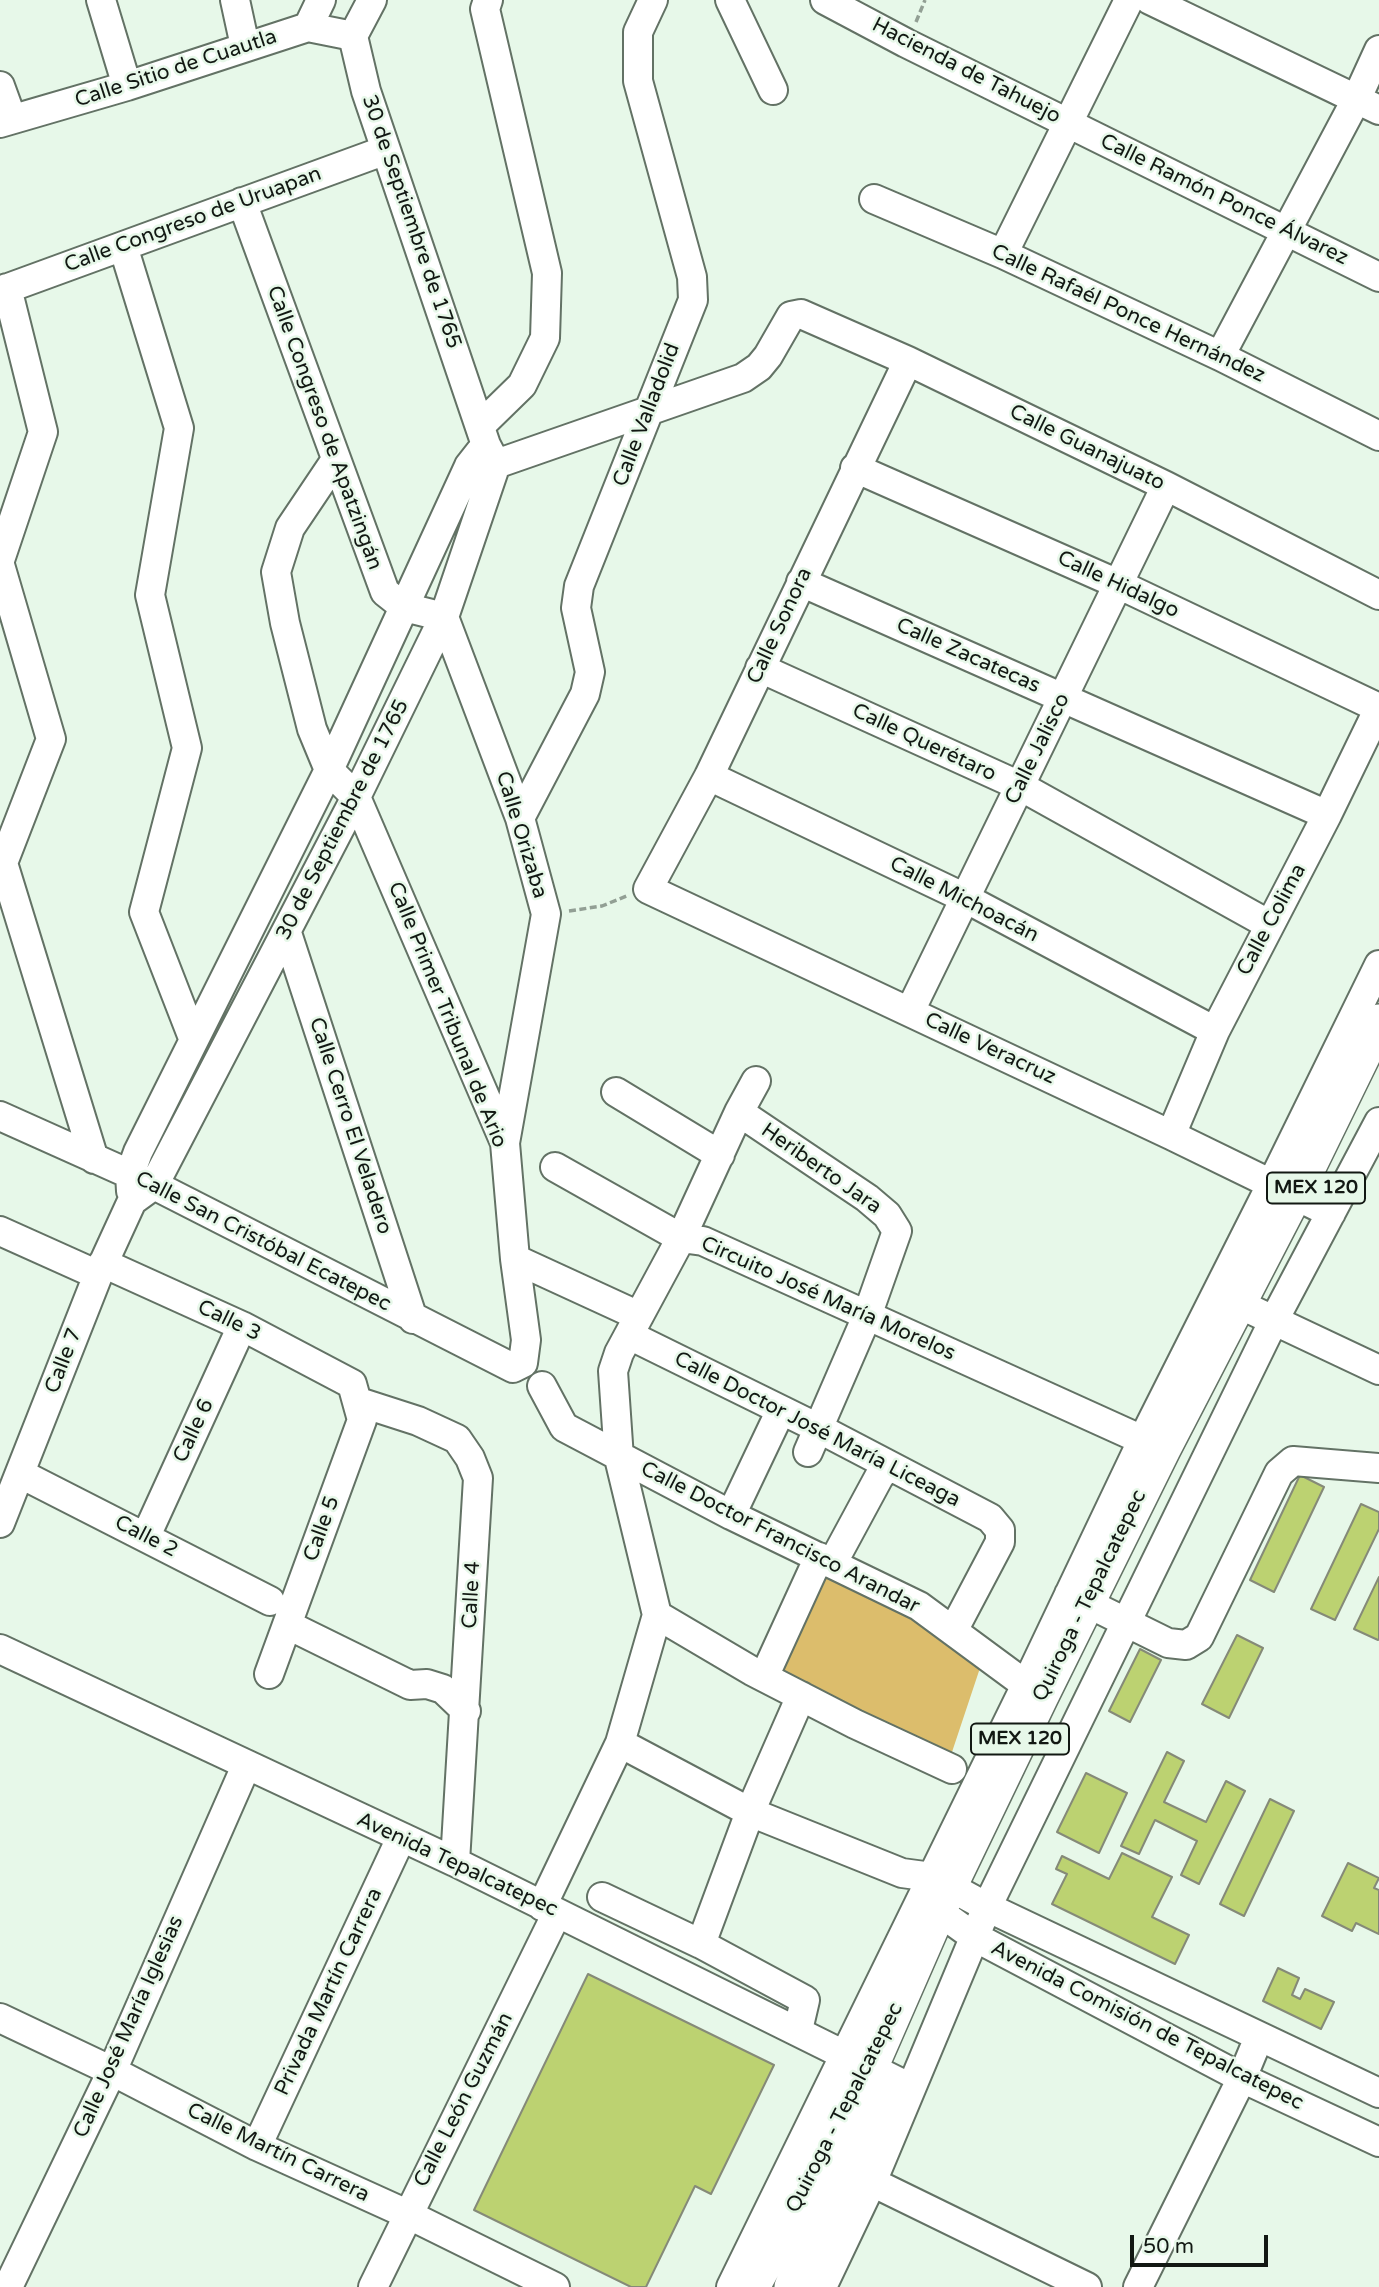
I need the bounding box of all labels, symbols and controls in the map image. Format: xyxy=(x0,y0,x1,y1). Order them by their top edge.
street label: Hacienda de Tahuejo xyxy=(868,13,1064,129)
street label: Calle Sitio de Cuautla xyxy=(72,24,280,114)
street label: 30 de Septiembre de 1765 xyxy=(356,92,466,352)
street label: Calle Ramón Ponce Álvarez xyxy=(1096,129,1352,271)
street label: Calle Congreso de Uruapan xyxy=(61,162,325,278)
street label: Calle Rafaél Ponce Hernández xyxy=(987,239,1269,389)
street label: Calle Congreso de Apatzingán xyxy=(261,283,387,573)
street label: Calle Valladolid xyxy=(608,340,686,490)
street label: Calle Guanajuato xyxy=(1005,400,1169,496)
street label: Calle Hidalgo xyxy=(1053,546,1183,624)
street label: Calle Sonora xyxy=(742,564,818,688)
street label: Calle Zacatecas xyxy=(892,613,1044,699)
street label: Calle Jalisco xyxy=(1000,689,1076,809)
street label: 30 de Septiembre de 1765 xyxy=(271,696,415,944)
street label: Calle Querétaro xyxy=(848,699,1000,787)
street label: Calle Orizaba xyxy=(490,768,552,902)
street label: Calle Michoacán xyxy=(885,852,1043,948)
street label: Calle Colima xyxy=(1232,860,1312,980)
street label: Calle Primer Tribunal de Ario xyxy=(382,878,512,1152)
street label: Calle Veracruz xyxy=(920,1008,1060,1090)
street label: Calle Cerro El Veladero xyxy=(303,1014,397,1238)
street label: Heriberto Jara xyxy=(756,1118,886,1220)
street label: Calle San Cristóbal Ecatepec xyxy=(131,1166,395,1318)
road number: MEX 120 xyxy=(1267,1172,1365,1204)
street label: Circuito José María Morelos xyxy=(697,1231,959,1367)
street label: Calle 3 xyxy=(193,1295,265,1347)
street label: Calle 7 xyxy=(40,1325,88,1397)
street label: Calle Doctor José María Liceaga xyxy=(670,1347,964,1513)
street label: Calle 6 xyxy=(168,1395,220,1467)
street label: Calle Doctor Francisco Arandar xyxy=(636,1456,924,1620)
street label: Quiroga - Tepalcatepec xyxy=(1028,1486,1152,1706)
street label: Calle 5 xyxy=(299,1493,345,1565)
street label: Calle 2 xyxy=(110,1510,182,1564)
street label: Calle 4 xyxy=(458,1561,486,1629)
road number: MEX 120 xyxy=(971,1723,1069,1754)
street label: Avenida Tepalcatepec xyxy=(353,1807,561,1923)
street label: Privada Martín Carrera xyxy=(270,1884,388,2100)
street label: Calle José María Iglesias xyxy=(69,1912,189,2142)
street label: Avenida Comisión de Tepalcatepec xyxy=(987,1936,1307,2116)
street label: Quiroga - Tepalcatepec xyxy=(781,1999,909,2217)
street label: Calle León Guzmán xyxy=(409,2009,519,2191)
street label: Calle Martín Carrera xyxy=(183,2098,373,2208)
scale bar xyxy=(1134,2220,1272,2264)
text: 50 m xyxy=(1143,2234,1194,2259)

